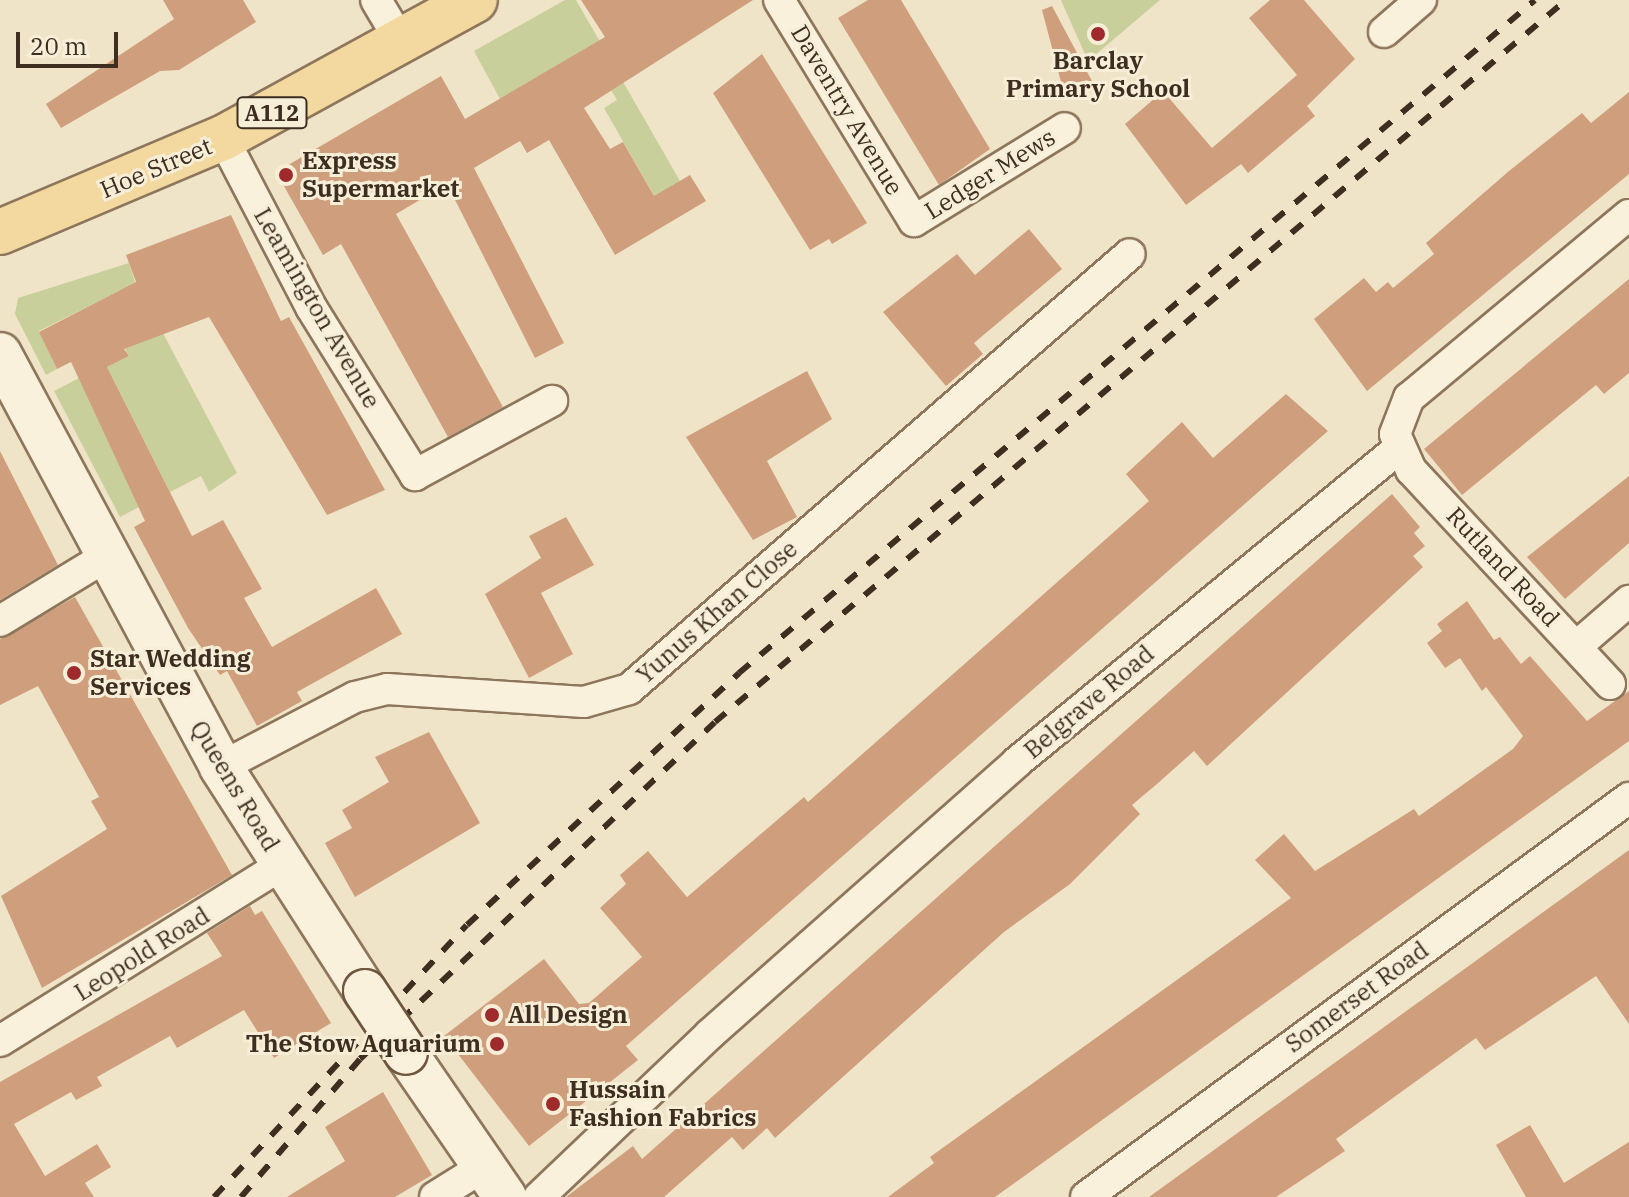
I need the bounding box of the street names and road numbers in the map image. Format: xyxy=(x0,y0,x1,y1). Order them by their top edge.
street label: Daventry Avenue xyxy=(785,20,909,200)
road number: A112 xyxy=(236,95,308,131)
street label: Ledger Mews xyxy=(920,123,1060,225)
street label: Hoe Street xyxy=(96,132,216,204)
street label: Leamington Avenue xyxy=(248,203,386,413)
street label: Rutland Road xyxy=(1441,501,1565,633)
street label: Yunus Khan Close xyxy=(631,534,803,690)
street label: Belgrave Road xyxy=(1018,639,1160,765)
street label: Queens Road xyxy=(185,715,285,857)
street label: Leopold Road xyxy=(69,901,215,1007)
street label: Somerset Road xyxy=(1280,935,1434,1059)

